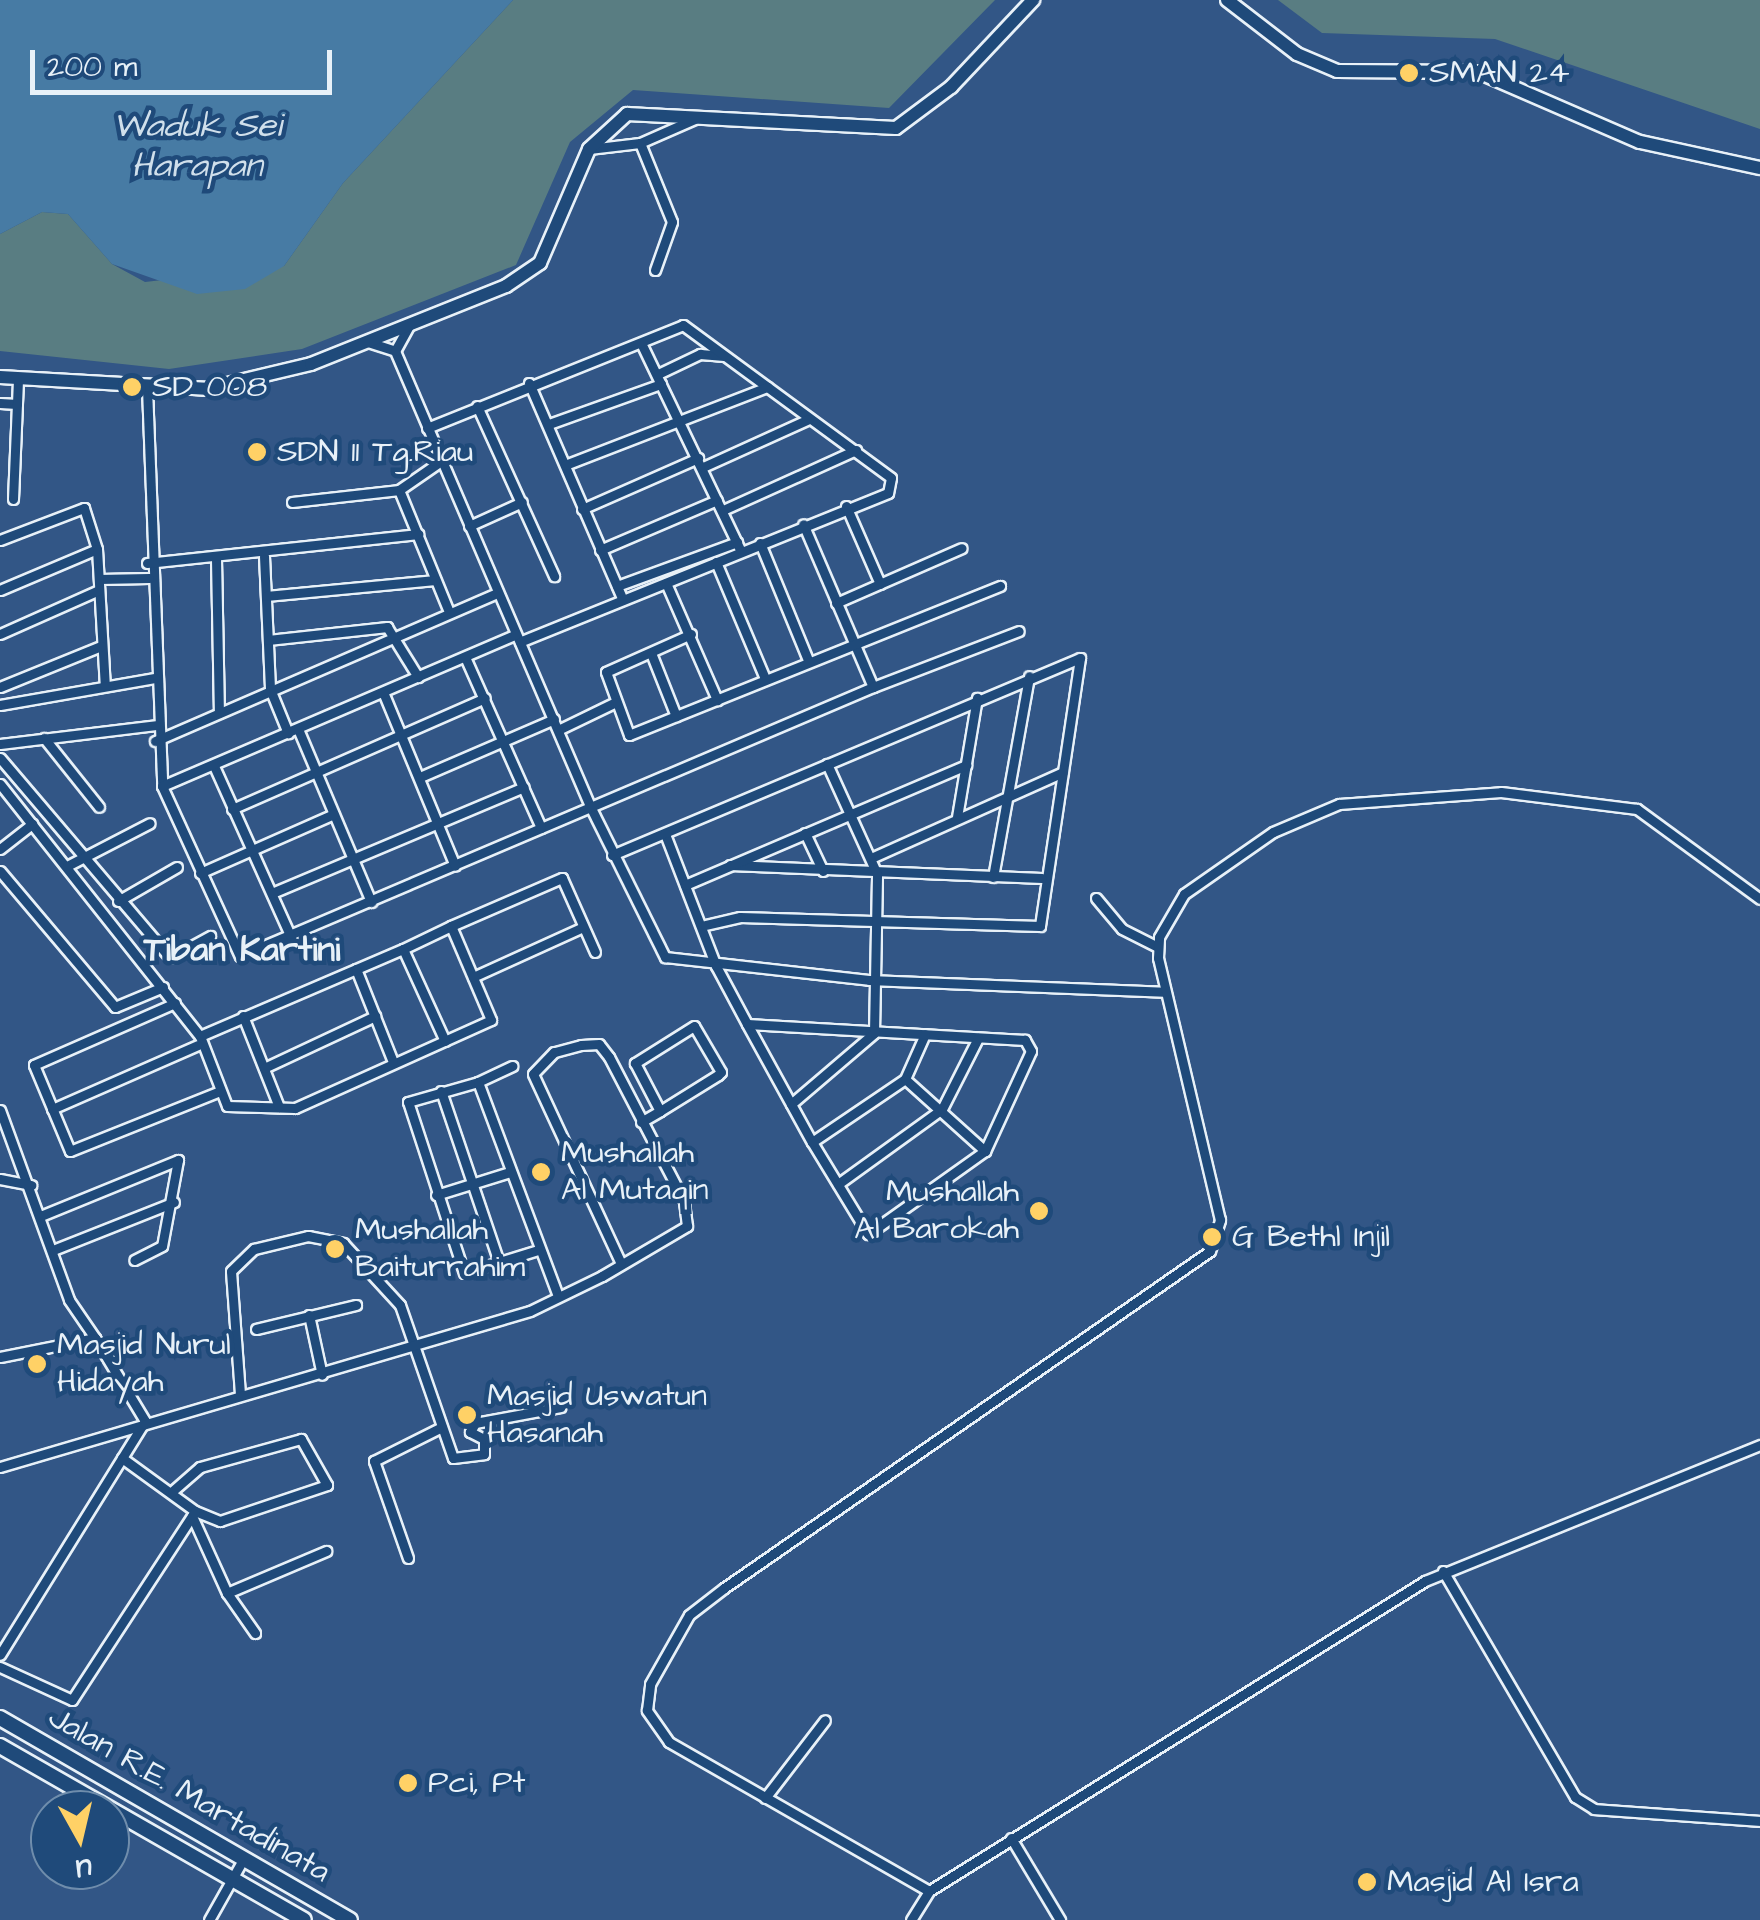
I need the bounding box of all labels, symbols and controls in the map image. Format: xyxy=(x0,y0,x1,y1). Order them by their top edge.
scale bar xyxy=(35,30,338,92)
text: 200 m xyxy=(47,46,137,88)
place label: SMAN 24 xyxy=(1429,54,1570,92)
marker: SMAN 24 xyxy=(1398,62,1420,84)
water label: Waduk Sei Harapan xyxy=(113,105,281,187)
place label: SD 008 xyxy=(152,368,267,406)
marker: SD 008 xyxy=(121,376,143,398)
place label: SDN 11 Tg.Riau xyxy=(277,433,473,471)
marker: SDN 11 Tg.Riau xyxy=(246,441,268,463)
district label: Tiban Kartini xyxy=(144,929,340,971)
place label: Mushallah Al Mutaqin xyxy=(561,1135,709,1210)
marker: Mushallah Al Mutaqin xyxy=(530,1161,552,1183)
place label: Mushallah Al Barokah xyxy=(854,1174,1019,1249)
marker: Mushallah Al Barokah xyxy=(1028,1200,1050,1222)
place label: Mushallah Baiturrahim xyxy=(355,1212,525,1287)
place label: G Bethl Injil xyxy=(1232,1218,1390,1256)
marker: G Bethl Injil xyxy=(1201,1226,1223,1248)
marker: Mushallah Baiturrahim xyxy=(324,1238,346,1260)
place label: Masjid Nurul Hidayah xyxy=(57,1327,231,1402)
marker: Masjid Nurul Hidayah xyxy=(26,1353,48,1375)
place label: Masjid Uswatun Hasanah xyxy=(487,1378,707,1453)
marker: Masjid Uswatun Hasanah xyxy=(456,1404,478,1426)
street label: Jalan R.E. Martadinata xyxy=(41,1699,337,1891)
place label: Pci, Pt xyxy=(428,1764,525,1802)
marker: Pci, Pt xyxy=(397,1772,419,1794)
north arrow xyxy=(30,1790,130,1890)
text: U xyxy=(73,1848,94,1889)
place label: Masjid Al Isra xyxy=(1387,1863,1579,1901)
marker: Masjid Al Isra xyxy=(1356,1871,1378,1893)

